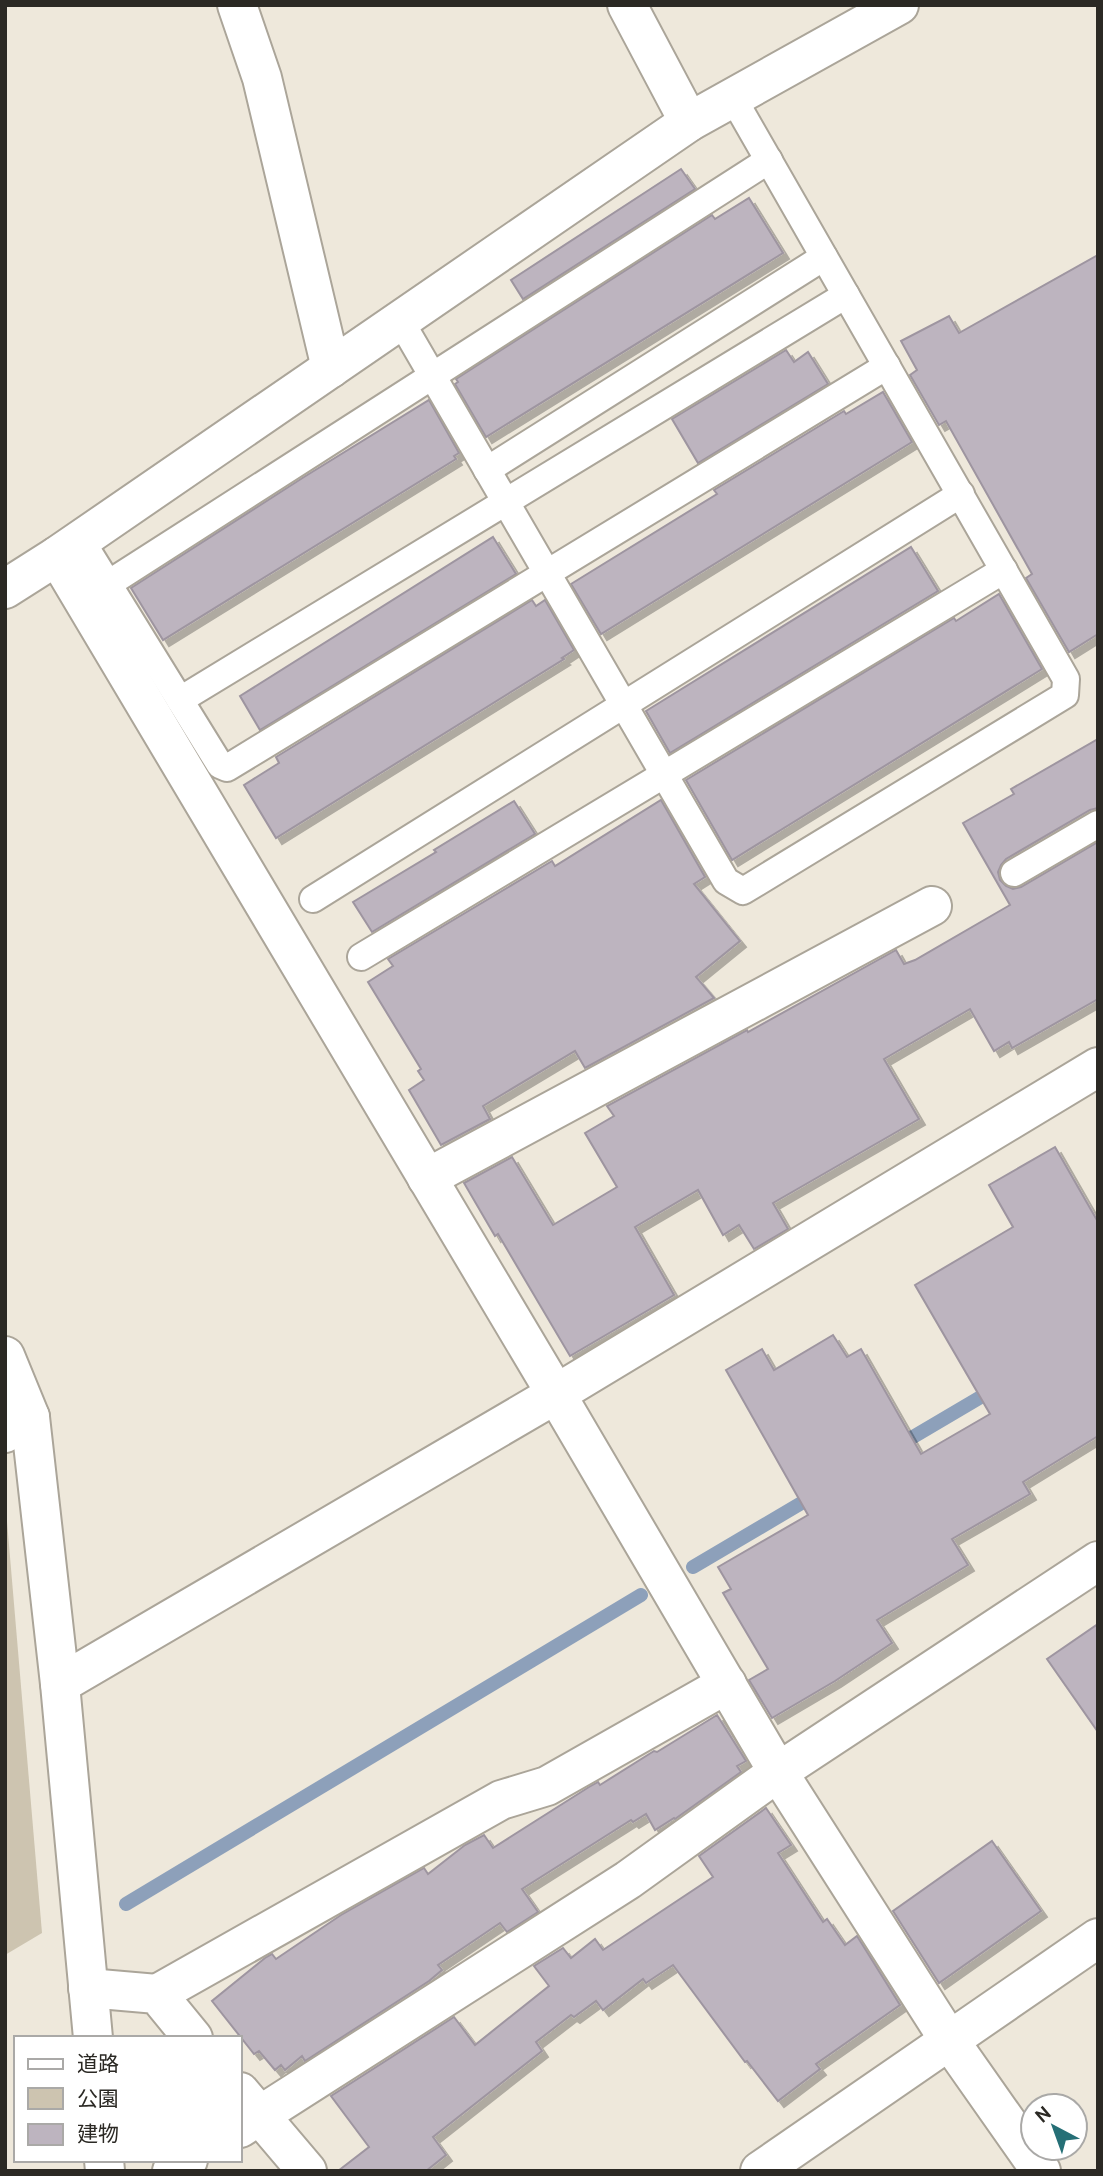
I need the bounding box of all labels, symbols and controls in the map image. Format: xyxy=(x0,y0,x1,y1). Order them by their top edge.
legend xyxy=(14,2036,242,2162)
text: 道路 xyxy=(77,2051,119,2076)
text: 公園 xyxy=(77,2086,119,2111)
north arrow xyxy=(1019,2092,1089,2162)
text: N xyxy=(1031,2101,1056,2128)
text: 建物 xyxy=(77,2121,119,2146)

